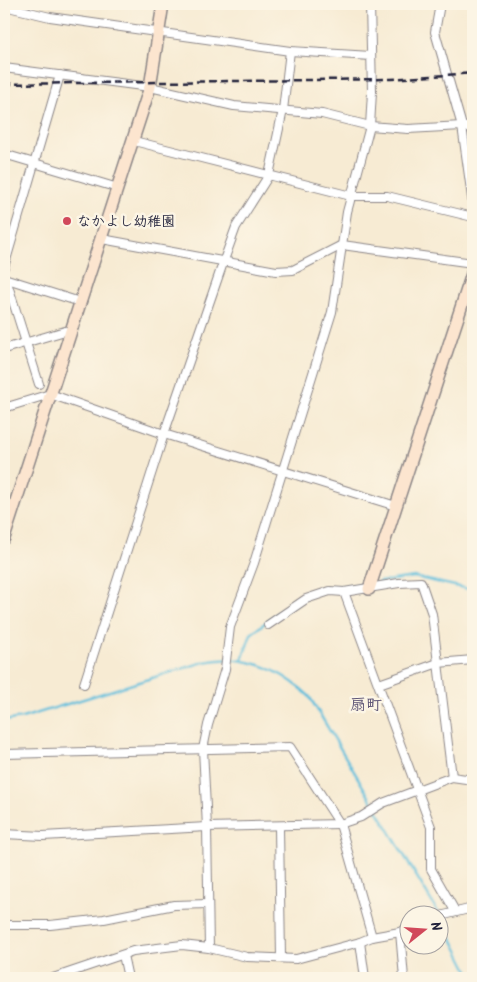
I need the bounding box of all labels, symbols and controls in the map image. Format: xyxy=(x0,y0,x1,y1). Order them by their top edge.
place label: なかよし幼稚園 xyxy=(77,211,175,233)
marker: なかよし幼稚園 xyxy=(61,215,73,227)
district label: 扇町 xyxy=(350,693,382,718)
north arrow xyxy=(400,904,450,954)
text: N xyxy=(424,919,447,934)

